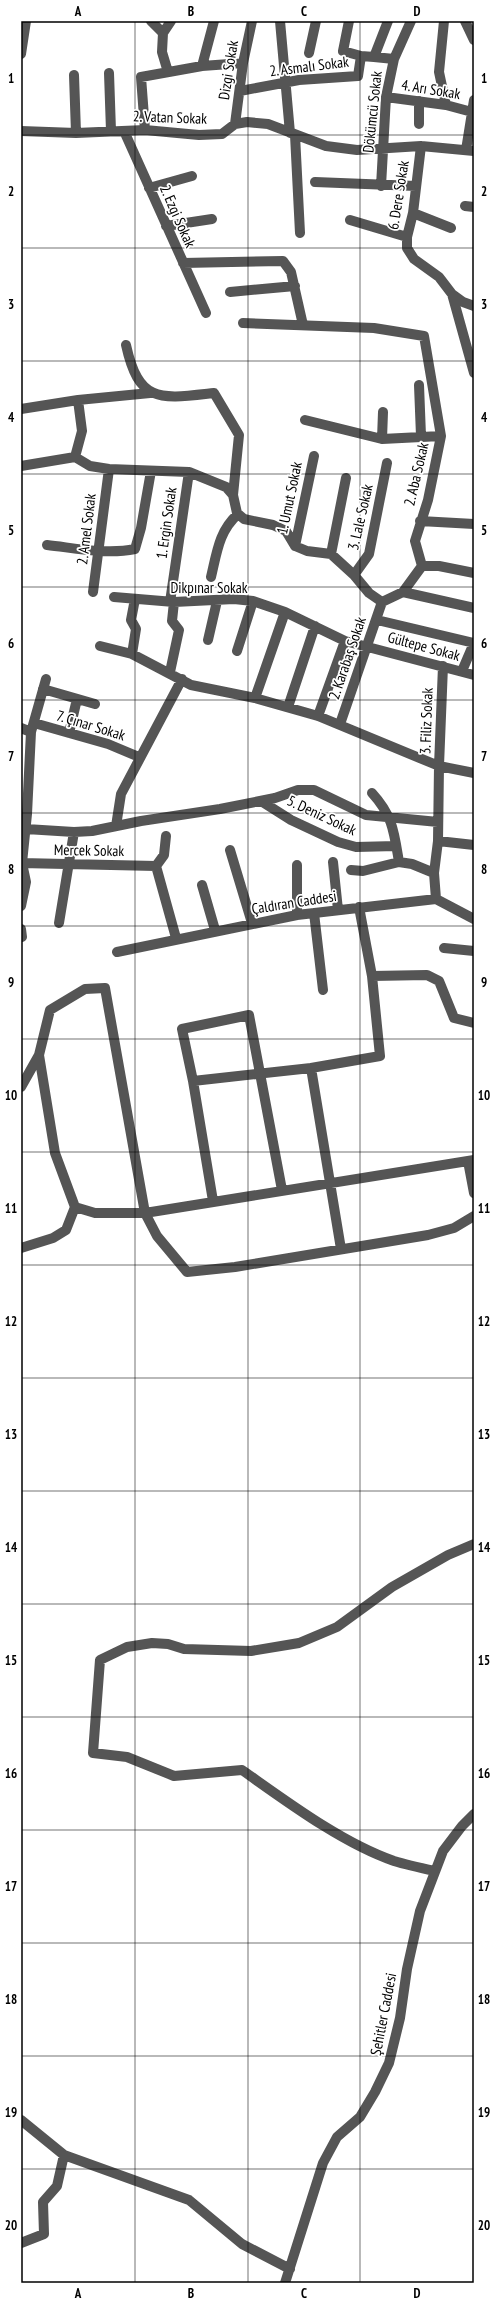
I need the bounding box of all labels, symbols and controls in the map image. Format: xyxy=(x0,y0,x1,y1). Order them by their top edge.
text: A xyxy=(74,3,82,20)
text: B xyxy=(188,3,194,20)
text: C xyxy=(301,3,307,20)
text: D xyxy=(414,3,421,20)
street label: Dizgi Sokak xyxy=(214,39,242,101)
street label: 2. Asmalı Sokak xyxy=(268,52,350,80)
text: 1 xyxy=(8,70,14,87)
street label: Dökümcü Sokak xyxy=(358,70,386,154)
text: 1 xyxy=(481,70,487,87)
street label: 4. Arı Sokak xyxy=(400,75,462,103)
street label: 2. Vatan Sokak xyxy=(133,106,207,128)
street label: 6. Dere Sokak xyxy=(383,159,413,231)
street label: 2. Ezgi Sokak xyxy=(156,182,200,250)
text: 2 xyxy=(8,183,14,200)
text: 2 xyxy=(481,183,487,200)
text: 3 xyxy=(8,296,14,313)
text: 3 xyxy=(481,296,487,313)
text: 4 xyxy=(8,409,15,426)
text: 4 xyxy=(481,409,488,426)
street label: 2. Aba Sokak xyxy=(399,440,433,508)
street label: 1. Umut Sokak xyxy=(272,460,306,536)
street label: 3. Lale Sokak xyxy=(343,482,377,552)
street label: 1. Ergin Sokak xyxy=(152,486,180,560)
street label: 2. Amel Sokak xyxy=(72,492,100,566)
text: 5 xyxy=(8,522,14,539)
text: 5 xyxy=(481,522,487,539)
street label: Dikpınar Sokak xyxy=(170,578,248,597)
street label: 2. Karabaş Sokak xyxy=(324,614,370,702)
street label: Gültepe Sokak xyxy=(386,627,462,665)
text: 6 xyxy=(8,635,14,652)
text: 6 xyxy=(481,635,487,652)
street label: 3. Filiz Sokak xyxy=(415,687,437,755)
street label: 7. Çınar Sokak xyxy=(54,706,128,744)
text: 7 xyxy=(8,748,14,765)
text: 7 xyxy=(481,748,487,765)
street label: 5. Deniz Sokak xyxy=(284,791,360,839)
street label: Mercek Sokak xyxy=(54,840,124,860)
text: 8 xyxy=(8,861,14,878)
text: 8 xyxy=(481,861,487,878)
street label: Çaldıran Caddesi xyxy=(250,886,338,918)
text: 9 xyxy=(8,974,14,991)
text: 9 xyxy=(481,974,487,991)
text: 10 xyxy=(5,1087,17,1104)
text: 10 xyxy=(478,1087,490,1104)
text: 11 xyxy=(5,1200,17,1217)
text: 11 xyxy=(478,1200,490,1217)
text: 12 xyxy=(5,1313,17,1330)
text: 12 xyxy=(478,1313,490,1330)
text: 13 xyxy=(5,1426,17,1443)
text: 13 xyxy=(478,1426,490,1443)
text: 14 xyxy=(5,1539,18,1556)
text: 14 xyxy=(478,1539,491,1556)
text: 15 xyxy=(5,1652,17,1669)
text: 15 xyxy=(478,1652,490,1669)
text: 16 xyxy=(5,1765,17,1782)
text: 16 xyxy=(478,1765,490,1782)
text: 17 xyxy=(5,1878,17,1895)
text: 17 xyxy=(478,1878,490,1895)
street label: Şehitler Caddesi xyxy=(366,1971,400,2057)
text: 18 xyxy=(5,1991,17,2008)
text: 18 xyxy=(478,1991,490,2008)
text: 19 xyxy=(5,2104,17,2121)
text: 19 xyxy=(478,2104,490,2121)
text: 20 xyxy=(5,2217,17,2234)
text: 20 xyxy=(478,2217,490,2234)
text: A xyxy=(74,2285,82,2302)
text: B xyxy=(188,2285,194,2302)
text: C xyxy=(301,2285,307,2302)
text: D xyxy=(414,2285,421,2302)

